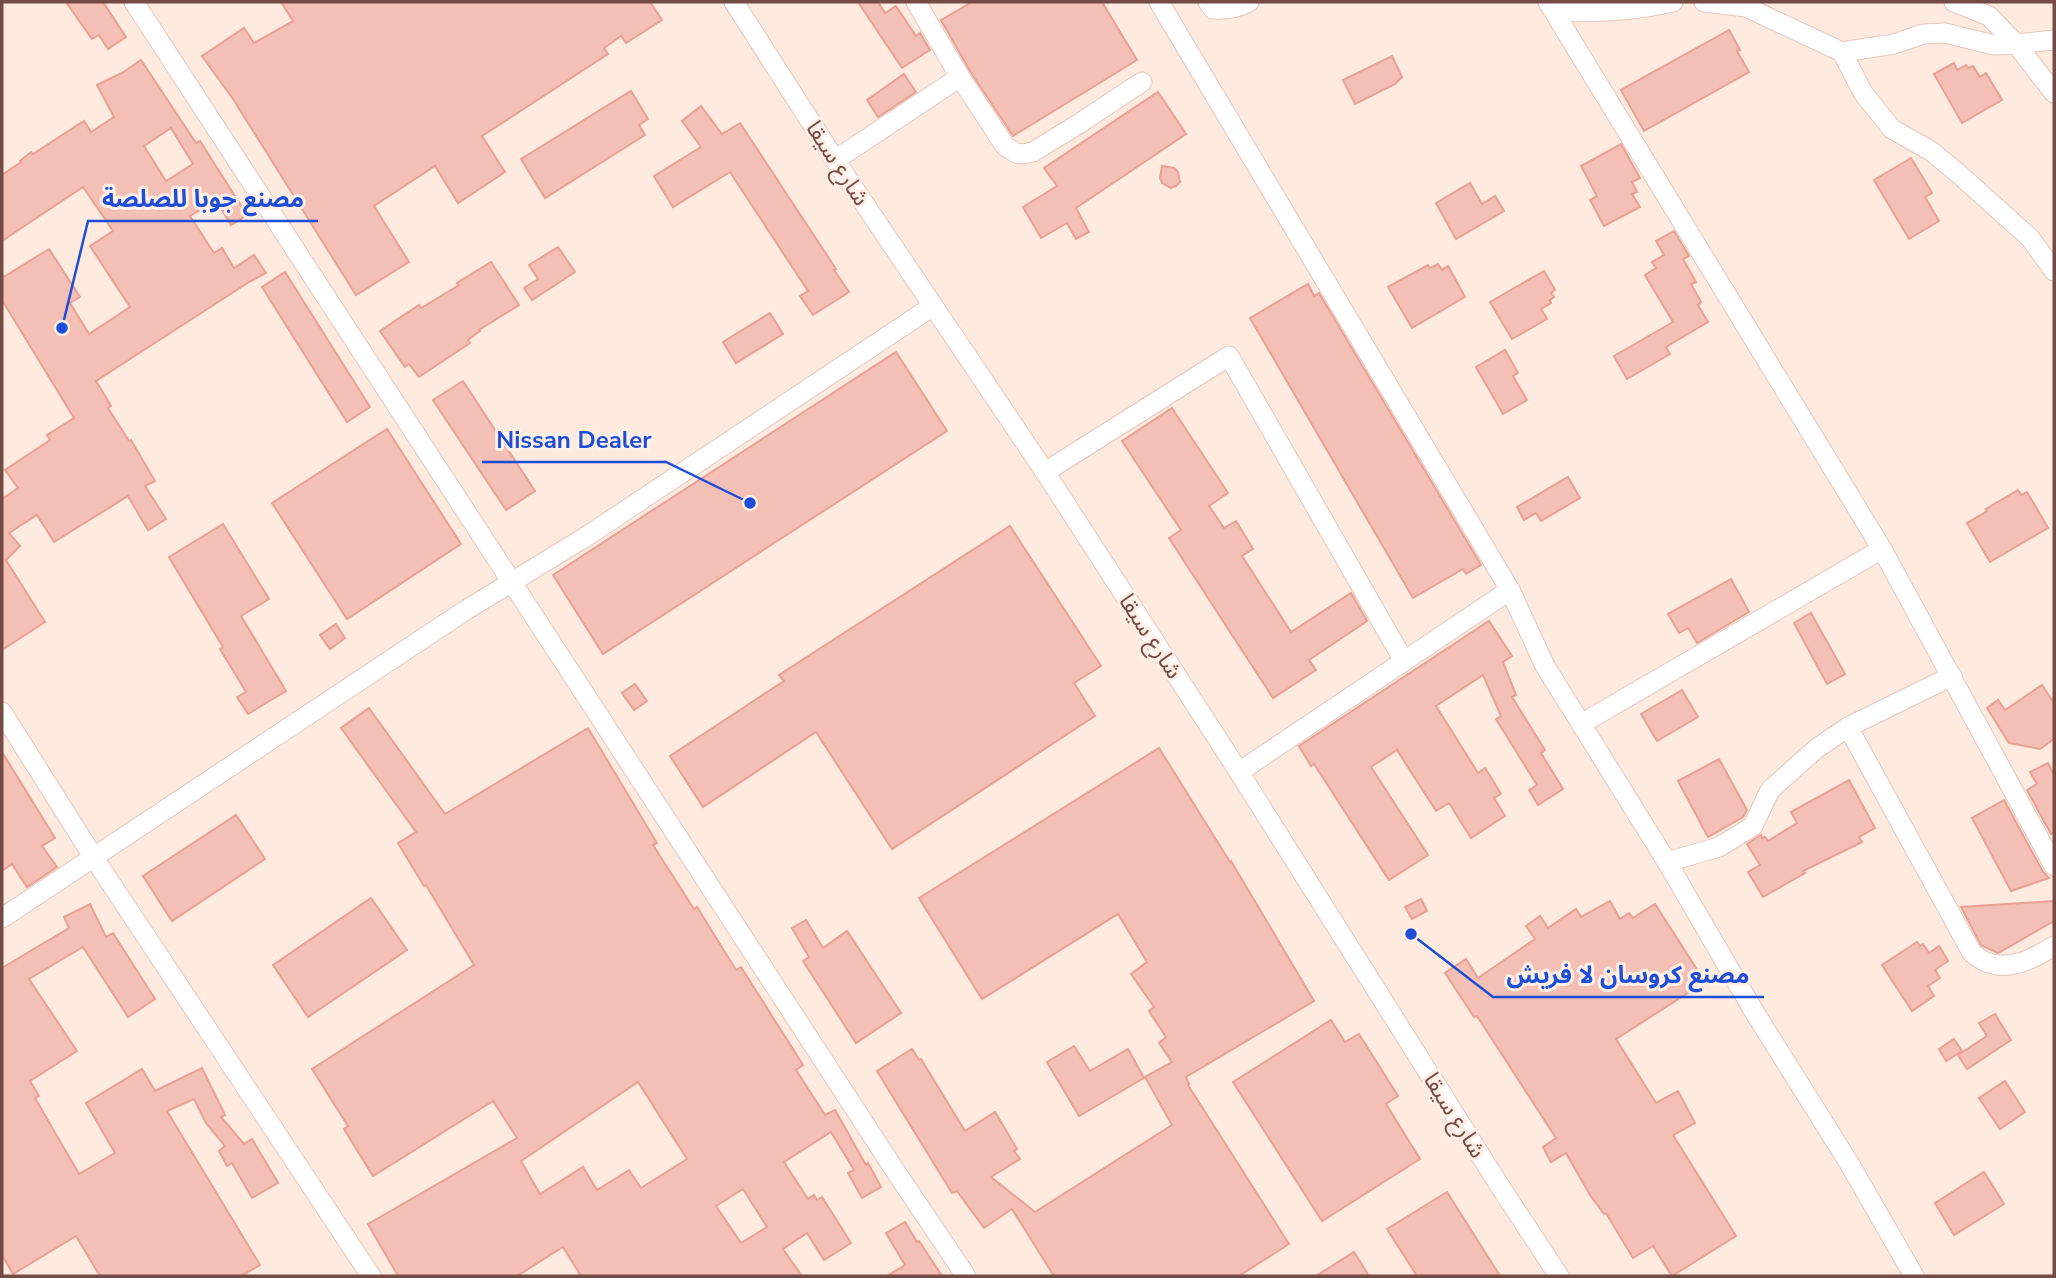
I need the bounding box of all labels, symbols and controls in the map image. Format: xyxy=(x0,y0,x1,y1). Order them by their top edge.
street label: شارع سيقا xyxy=(798,115,877,212)
callout: مصنع جوبا للصلصة xyxy=(88,176,318,221)
text: مصنع جوبا للصلصة xyxy=(102,183,304,217)
callout: Nissan Dealer xyxy=(482,417,666,462)
text: Nissan Dealer xyxy=(496,424,652,456)
street label: شارع سيقا xyxy=(1111,588,1190,685)
callout: مصنع كروسان لا فريش xyxy=(1493,952,1764,997)
text: مصنع كروسان لا فريش xyxy=(1507,959,1749,993)
street label: شارع سيقا xyxy=(1415,1067,1493,1164)

